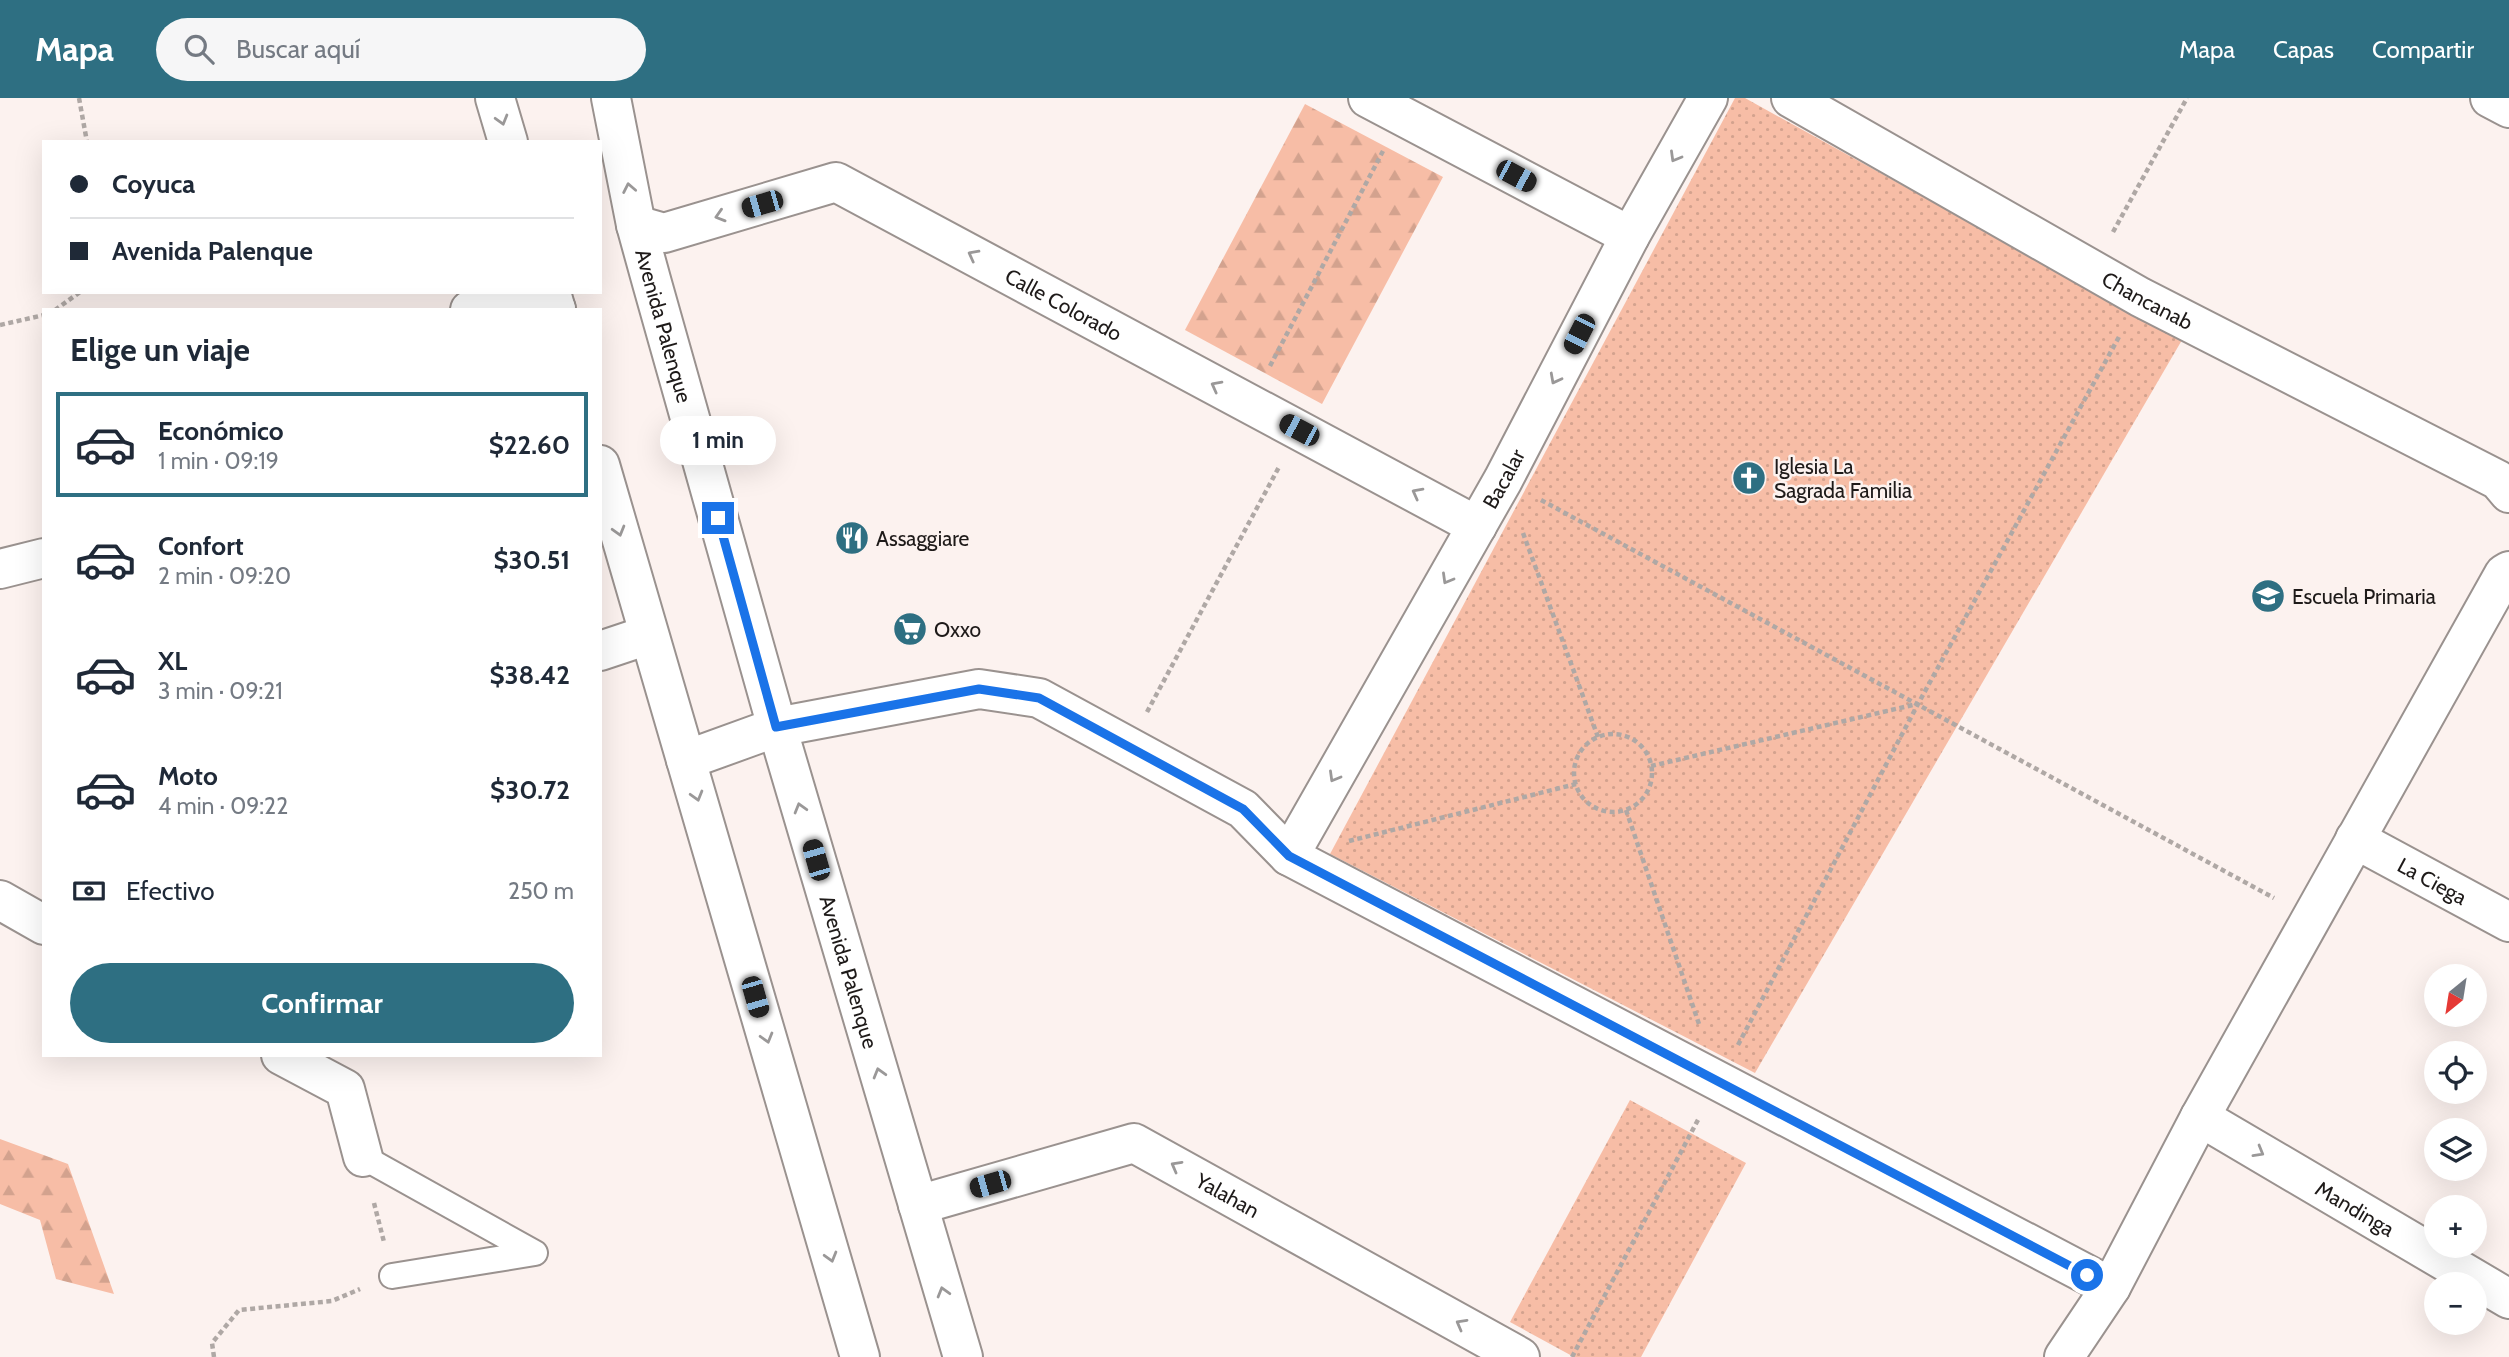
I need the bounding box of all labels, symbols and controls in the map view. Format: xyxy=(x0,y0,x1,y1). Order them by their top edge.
search box xyxy=(156,18,646,81)
text: Mapa xyxy=(35,29,114,69)
icon: search xyxy=(180,30,218,68)
text: Buscar aquí xyxy=(236,33,360,65)
text: Mapa xyxy=(2179,35,2235,64)
text: Capas xyxy=(2273,35,2334,64)
text: Compartir xyxy=(2372,35,2474,64)
one-way arrow xyxy=(493,114,508,126)
one-way arrow xyxy=(1670,150,1683,163)
car xyxy=(1493,157,1540,195)
text: Coyuca xyxy=(112,168,195,200)
one-way arrow xyxy=(622,182,637,194)
car xyxy=(739,188,786,220)
one-way arrow xyxy=(714,208,726,223)
text: Avenida Palenque xyxy=(112,235,313,267)
street label: Avenida Palenque xyxy=(631,246,698,406)
one-way arrow xyxy=(968,250,980,263)
street label: Calle Colorado xyxy=(1001,263,1126,346)
street label: Chancanab xyxy=(2098,266,2197,334)
car xyxy=(1561,311,1598,357)
text: Elige un viaje xyxy=(70,330,250,369)
one-way arrow xyxy=(1550,372,1564,384)
one-way arrow xyxy=(1211,381,1224,394)
car xyxy=(1276,411,1323,449)
icon: car xyxy=(74,413,137,476)
text: Económico xyxy=(158,415,284,447)
callout: 1 min xyxy=(660,416,776,466)
text: 1 min xyxy=(692,426,744,454)
text: $22.60 xyxy=(489,429,570,461)
street label: Bacalar xyxy=(1477,444,1530,513)
text: 1 min · 09:19 xyxy=(158,447,279,475)
place label: Iglesia La Sagrada Familia xyxy=(1774,454,1912,503)
church icon: Iglesia La Sagrada Familia xyxy=(1730,459,1768,497)
one-way arrow xyxy=(1412,488,1424,502)
route end xyxy=(702,502,734,534)
restaurant icon: Assaggiare xyxy=(833,519,871,557)
one-way arrow xyxy=(610,525,625,537)
place label: Assaggiare xyxy=(876,526,970,551)
icon: car xyxy=(74,528,137,591)
text: Confort xyxy=(158,530,244,562)
text: $30.51 xyxy=(494,544,570,576)
text: 2 min · 09:20 xyxy=(158,562,291,590)
one-way arrow xyxy=(1442,572,1455,584)
school or university icon: Escuela Primaria xyxy=(2249,577,2287,615)
place label: Escuela Primaria xyxy=(2292,584,2436,609)
supermarket icon: Oxxo xyxy=(891,610,929,648)
place label: Oxxo xyxy=(934,617,981,642)
icon: car xyxy=(74,643,137,706)
text: XL xyxy=(158,645,187,677)
text: $38.42 xyxy=(490,659,570,691)
text: 3 min · 09:21 xyxy=(158,677,283,705)
icon: car xyxy=(74,758,137,821)
text: Moto xyxy=(158,760,218,792)
one-way arrow xyxy=(1329,769,1342,782)
text: $30.72 xyxy=(490,774,570,806)
one-way arrow xyxy=(689,790,703,802)
text: 4 min · 09:22 xyxy=(158,792,288,820)
one-way arrow xyxy=(794,802,809,814)
car xyxy=(801,837,832,883)
street label: La Ciega xyxy=(2394,852,2471,909)
icon: cash xyxy=(70,872,108,910)
text: Efectivo xyxy=(126,875,215,907)
text: 250 m xyxy=(508,877,574,905)
street label: Avenida Palenque xyxy=(815,892,884,1051)
button: Confirmar xyxy=(70,963,574,1043)
north arrow xyxy=(2424,964,2487,1027)
map controls xyxy=(2424,964,2487,1335)
car xyxy=(740,974,771,1020)
one-way arrow xyxy=(759,1032,774,1044)
button: locate xyxy=(2424,1041,2487,1104)
one-way arrow xyxy=(872,1068,887,1080)
button: layers xyxy=(2424,1118,2487,1181)
one-way arrow xyxy=(2252,1144,2264,1157)
one-way arrow xyxy=(1171,1161,1183,1174)
street label: Yalahan xyxy=(1191,1167,1264,1223)
car xyxy=(967,1168,1014,1200)
street label: Mandinga xyxy=(2311,1175,2399,1241)
button: + xyxy=(2424,1195,2487,1258)
one-way arrow xyxy=(822,1251,837,1263)
route start xyxy=(2071,1259,2103,1291)
button: − xyxy=(2424,1272,2487,1335)
one-way arrow xyxy=(937,1286,952,1298)
one-way arrow xyxy=(1455,1319,1468,1332)

